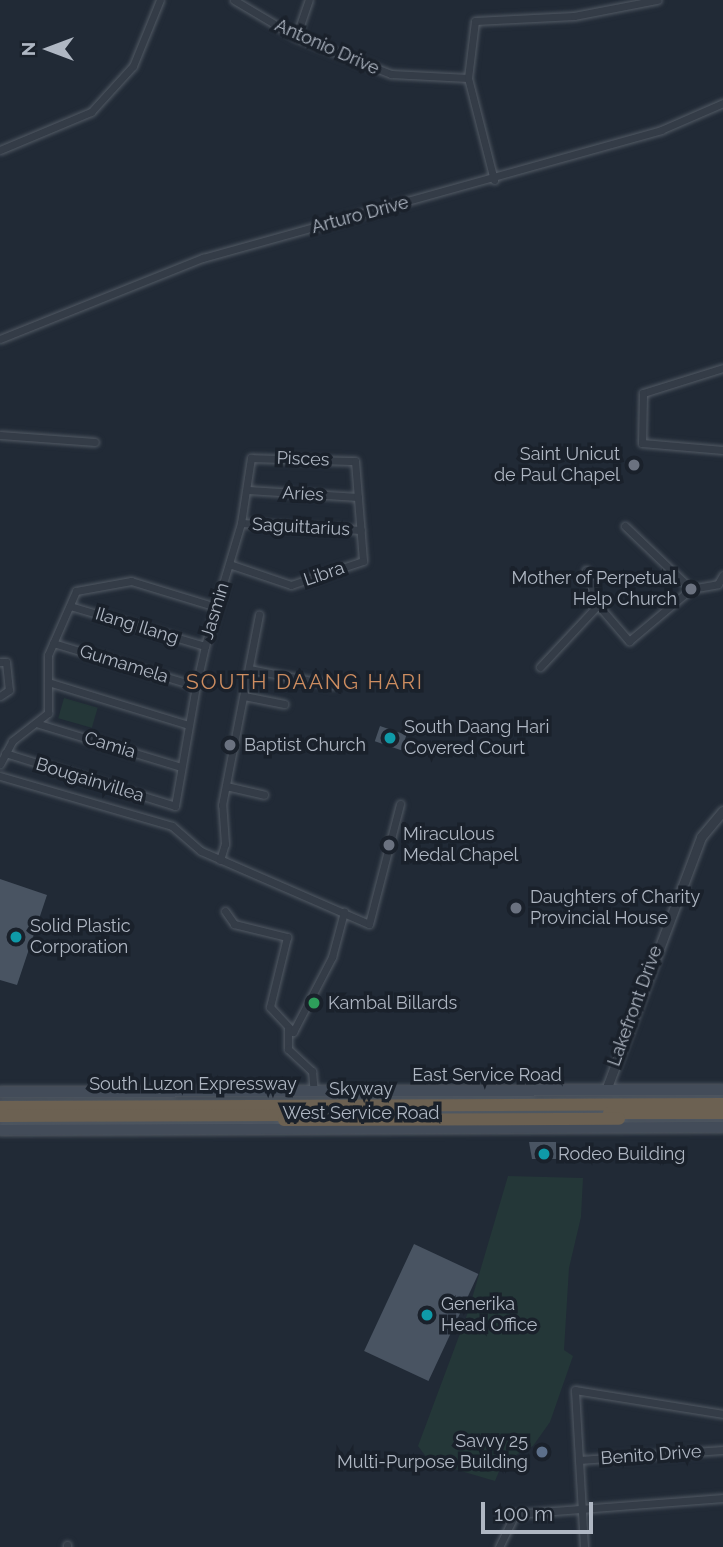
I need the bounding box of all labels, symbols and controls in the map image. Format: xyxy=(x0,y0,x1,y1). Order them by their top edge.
north arrow xyxy=(14,14,84,84)
street label: Antonio Drive xyxy=(272,14,382,80)
text: N xyxy=(17,42,39,56)
street label: Arturo Drive xyxy=(309,192,411,238)
place label: Saint Unicut de Paul Chapel xyxy=(493,444,620,486)
street label: Pisces xyxy=(276,447,330,471)
marker: Saint Unicut de Paul Chapel xyxy=(626,457,642,473)
street label: Aries xyxy=(282,482,324,506)
street label: Saguittarius xyxy=(252,514,350,540)
street label: Libra xyxy=(301,557,347,591)
place label: Mother of Perpetual Help Church xyxy=(511,568,677,610)
street label: Jasmin xyxy=(196,580,234,642)
marker: Mother of Perpetual Help Church xyxy=(683,581,699,597)
street label: Ilang Ilang xyxy=(93,603,181,649)
street label: Gumamela xyxy=(77,640,171,688)
district label: SOUTH DAANG HARI xyxy=(188,669,422,695)
place label: South Daang Hari Covered Court xyxy=(404,717,549,760)
street label: Camia xyxy=(82,727,138,763)
marker: South Daang Hari Covered Court xyxy=(382,730,398,746)
place label: Baptist Church xyxy=(244,734,366,756)
marker: Baptist Church xyxy=(222,737,238,753)
street label: Bougainvillea xyxy=(33,753,147,807)
place label: Miraculous Medal Chapel xyxy=(403,824,519,866)
marker: Miraculous Medal Chapel xyxy=(381,837,397,853)
place label: Daughters of Charity Provincial House xyxy=(530,887,701,930)
marker: Daughters of Charity Provincial House xyxy=(508,900,524,916)
place label: Solid Plastic Corporation xyxy=(30,916,131,958)
marker: Solid Plastic Corporation xyxy=(8,929,24,945)
street label: Lakefront Drive xyxy=(603,943,667,1069)
place label: Kambal Billards xyxy=(328,992,458,1014)
marker: Kambal Billards xyxy=(306,995,322,1011)
street label: East Service Road xyxy=(412,1064,562,1086)
street label: South Luzon Expressway xyxy=(89,1073,297,1095)
street label: Skyway xyxy=(329,1078,393,1100)
street label: West Service Road xyxy=(283,1102,439,1124)
place label: Rodeo Building xyxy=(558,1143,685,1165)
marker: Rodeo Building xyxy=(536,1146,552,1162)
place label: Generika Head Office xyxy=(441,1294,537,1336)
marker: Generika Head Office xyxy=(419,1307,435,1323)
place label: Savvy 25 Multi-Purpose Building xyxy=(337,1431,528,1474)
street label: Benito Drive xyxy=(600,1441,702,1469)
marker: Savvy 25 Multi-Purpose Building xyxy=(534,1444,550,1460)
scale bar xyxy=(485,1488,597,1532)
text: 100 m xyxy=(494,1501,553,1526)

